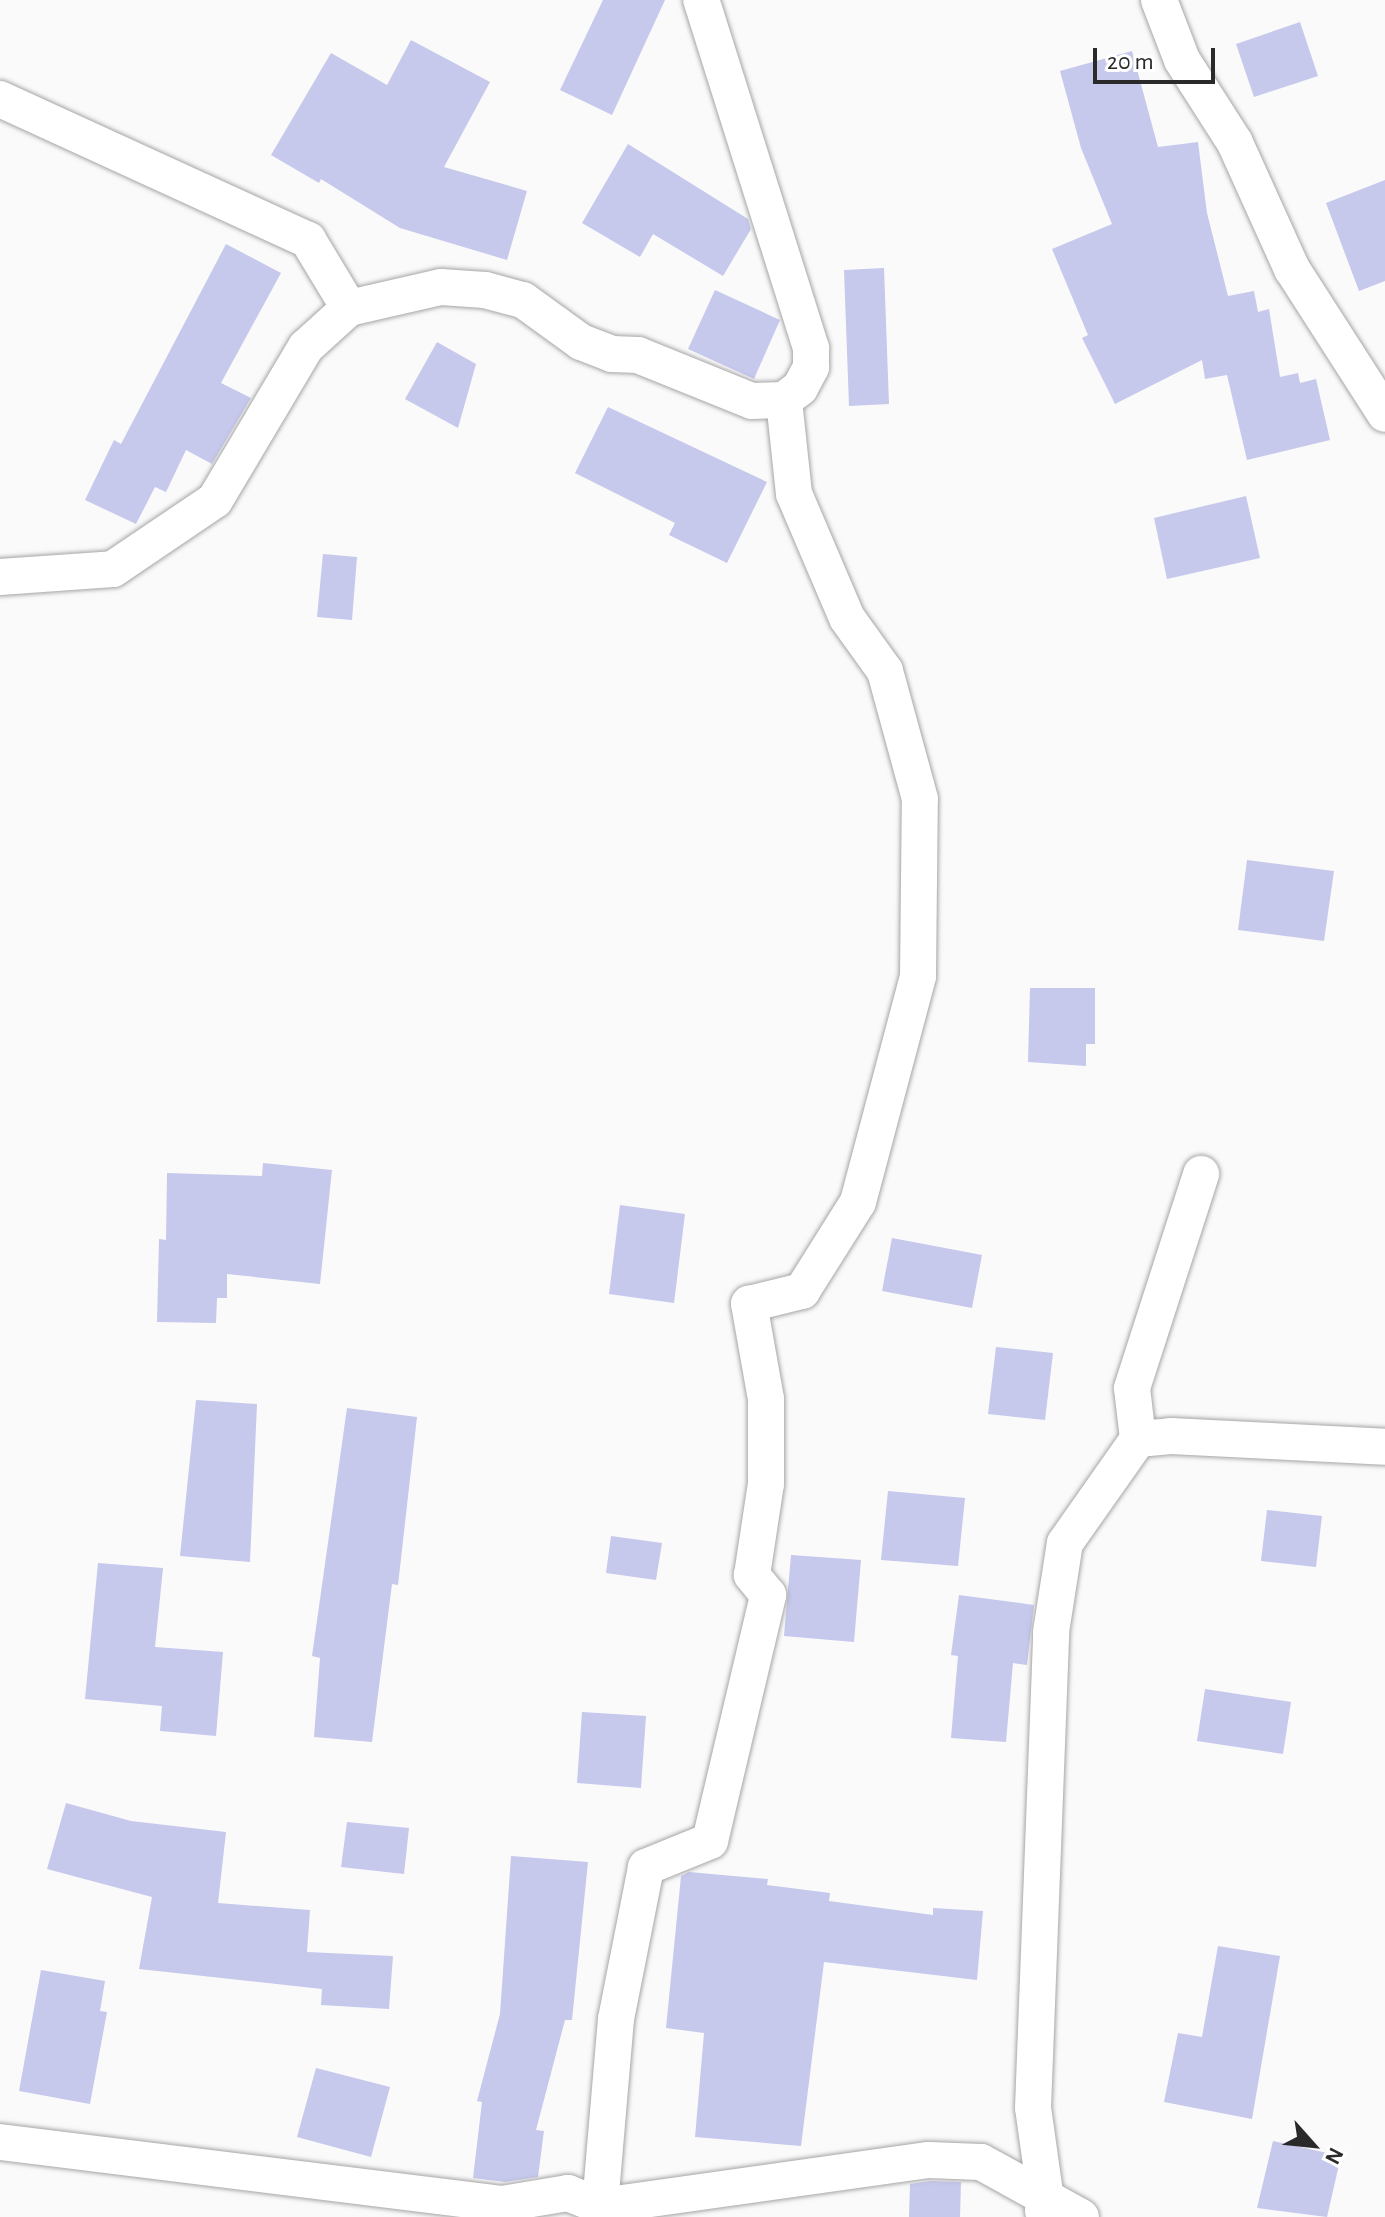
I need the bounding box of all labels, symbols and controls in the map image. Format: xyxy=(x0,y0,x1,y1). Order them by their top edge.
scale bar xyxy=(1097,32,1219,82)
text: 20 m xyxy=(1107,50,1154,74)
north arrow xyxy=(1273,2105,1353,2185)
text: N xyxy=(1321,2144,1348,2168)

